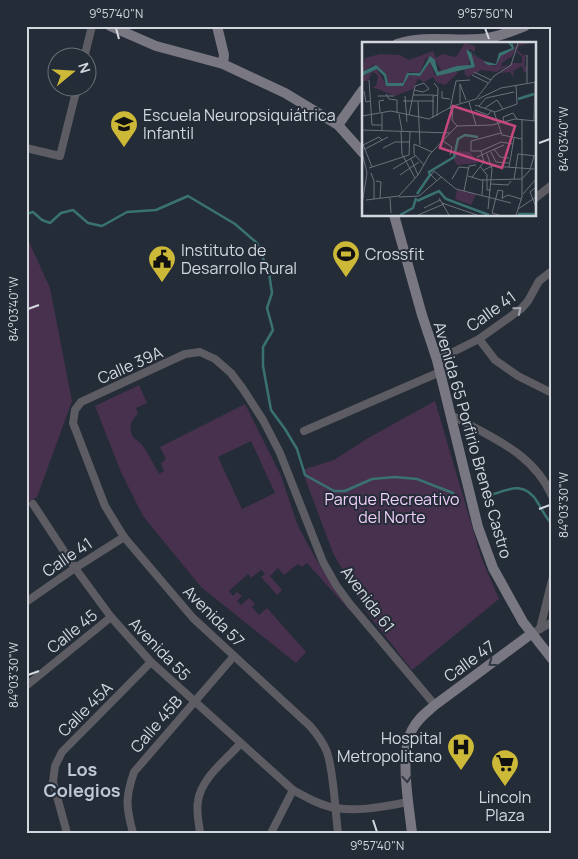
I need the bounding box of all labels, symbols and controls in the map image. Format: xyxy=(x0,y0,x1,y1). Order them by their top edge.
text: 9°57'40"N xyxy=(89,5,143,22)
text: 9°57'50"N xyxy=(457,5,513,22)
inset map xyxy=(362,42,536,216)
north arrow xyxy=(48,48,98,98)
text: N xyxy=(74,60,95,76)
place label: Escuela Neuropsiquiátrica Infantil xyxy=(143,104,336,144)
text: 84°03'40"W xyxy=(555,106,572,171)
school or university icon: Escuela Neuropsiquiátrica Infantil xyxy=(109,109,139,148)
place label: Instituto de Desarrollo Rural xyxy=(181,239,297,279)
sports icon: Crossfit xyxy=(331,239,361,278)
place label: Crossfit xyxy=(365,243,424,265)
public building icon: Instituto de Desarrollo Rural xyxy=(147,244,177,283)
text: 84°03'40"W xyxy=(5,276,22,341)
street label: Calle 41 xyxy=(462,286,520,336)
one-way arrow xyxy=(512,308,521,316)
street label: Avenida 65 Porfirio Brenes Castro xyxy=(429,319,517,561)
street label: Calle 39A xyxy=(94,341,166,389)
text: 84°03'30"W xyxy=(555,471,572,538)
park label: Parque Recreativo del Norte xyxy=(325,488,459,528)
street label: Calle 41 xyxy=(38,532,96,582)
street label: Avenida 61 xyxy=(336,562,400,636)
street label: Avenida 57 xyxy=(178,580,250,652)
street label: Calle 45 xyxy=(42,604,102,658)
street label: Avenida 55 xyxy=(124,613,196,685)
street label: Calle 47 xyxy=(439,635,499,687)
text: 84°03'30"W xyxy=(5,641,22,708)
one-way arrow xyxy=(488,657,498,666)
street label: Calle 45A xyxy=(53,677,117,741)
street label: Calle 45B xyxy=(125,691,187,757)
place label: Hospital Metropolitano xyxy=(337,727,442,767)
hospital icon: Hospital Metropolitano xyxy=(446,732,476,771)
supermarket icon: Lincoln Plaza xyxy=(490,748,520,787)
district label: Los Colegios xyxy=(43,757,121,802)
one-way arrow xyxy=(401,775,412,783)
place label: Lincoln Plaza xyxy=(479,786,531,826)
text: 9°57'40"N xyxy=(350,837,404,854)

